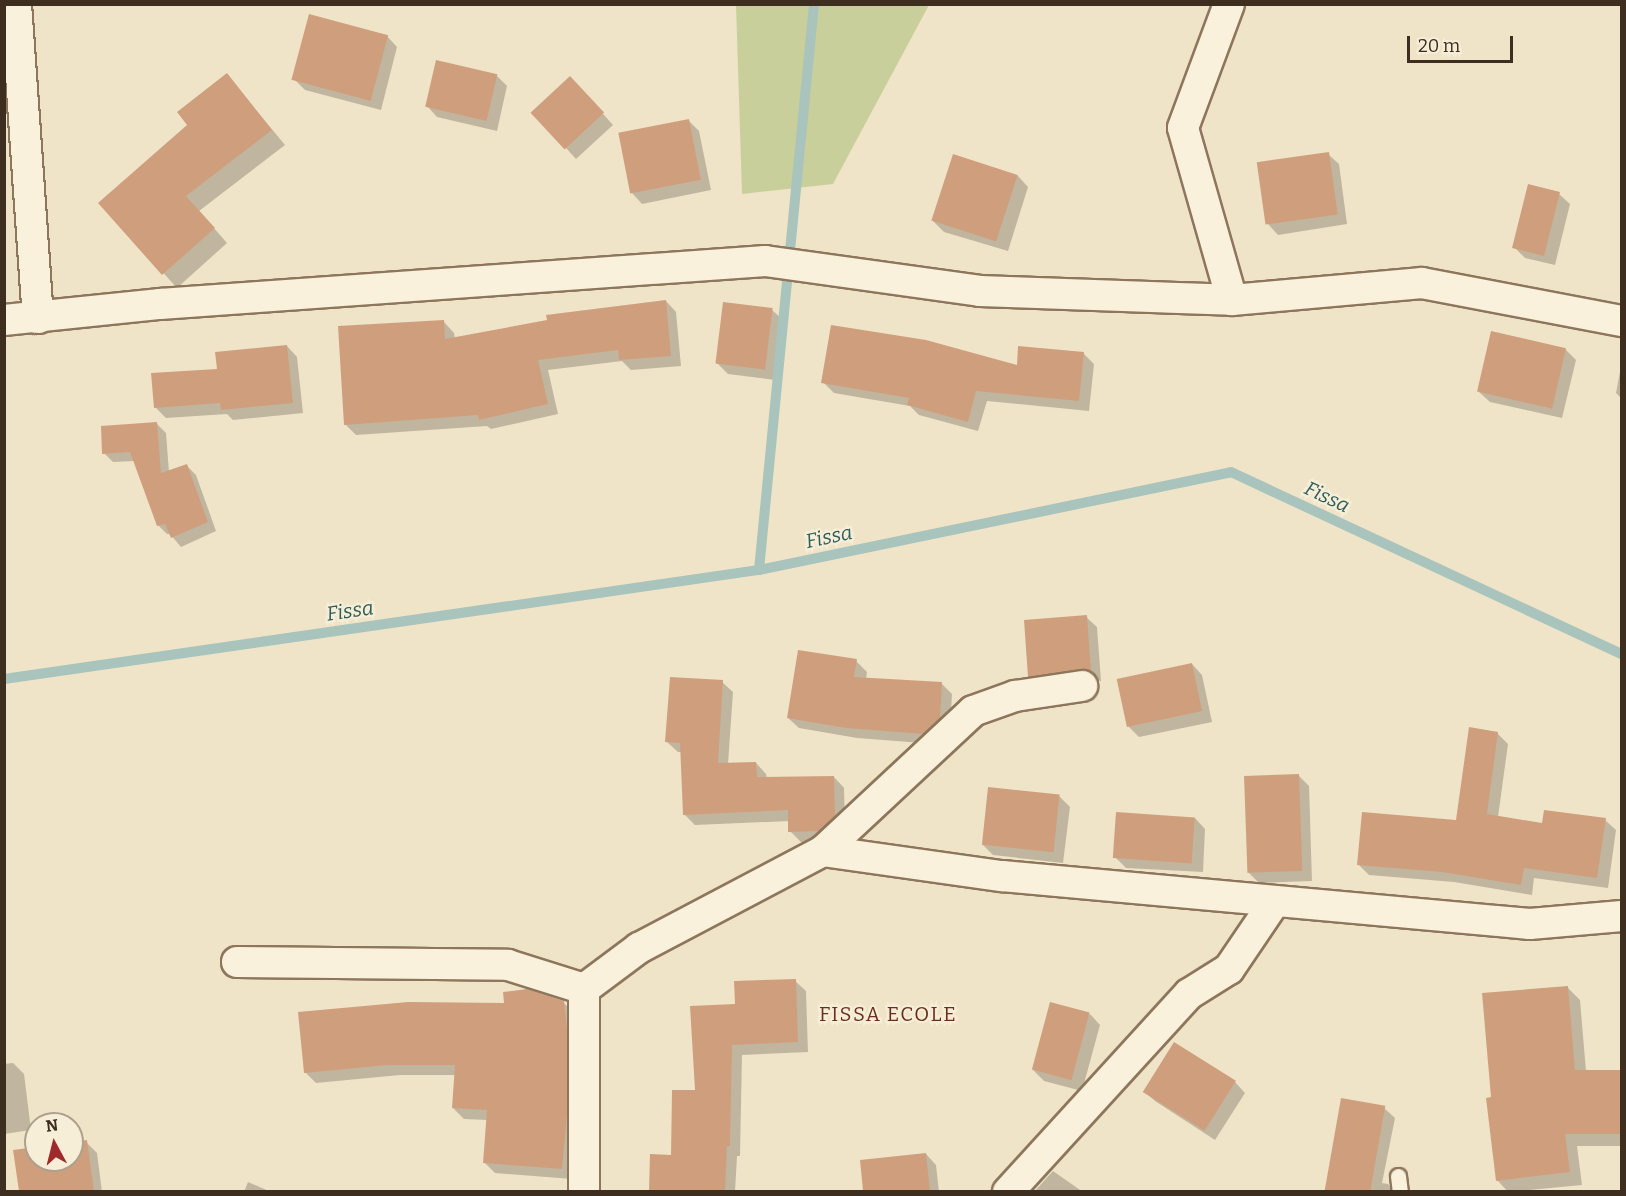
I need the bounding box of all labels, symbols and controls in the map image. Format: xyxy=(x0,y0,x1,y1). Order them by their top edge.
scale bar xyxy=(1410,24,1516,62)
text: 20 m xyxy=(1418,35,1460,57)
water label: Fissa xyxy=(1301,476,1353,518)
water label: Fissa xyxy=(803,520,855,554)
water label: Fissa xyxy=(325,596,375,626)
district label: FISSA ECOLE xyxy=(819,1002,957,1026)
north arrow xyxy=(24,1112,84,1172)
text: N xyxy=(45,1115,59,1136)

